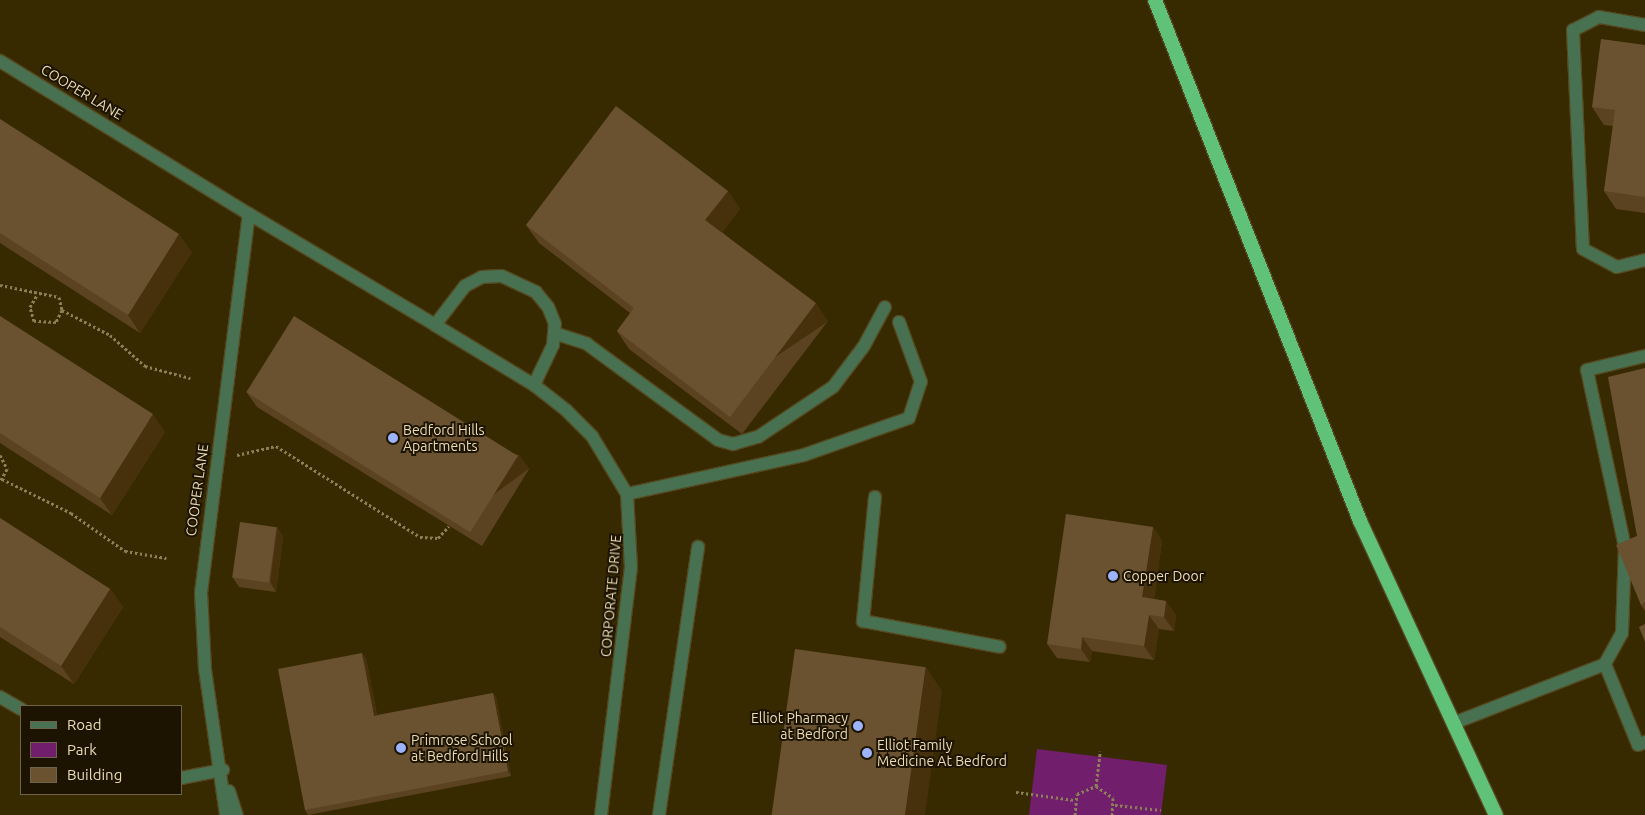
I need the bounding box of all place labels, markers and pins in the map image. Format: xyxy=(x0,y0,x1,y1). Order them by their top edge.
place label: Bedford Hills Apartments xyxy=(403,422,485,454)
marker: Bedford Hills Apartments xyxy=(387,432,399,444)
place label: Copper Door xyxy=(1123,568,1204,584)
marker: Copper Door xyxy=(1107,570,1119,582)
place label: Elliot Pharmacy at Bedford xyxy=(751,710,848,742)
marker: Elliot Pharmacy at Bedford xyxy=(852,720,864,732)
place label: Primrose School at Bedford Hills xyxy=(411,732,513,764)
place label: Elliot Family Medicine At Bedford xyxy=(877,737,1007,770)
marker: Primrose School at Bedford Hills xyxy=(395,742,407,754)
marker: Elliot Family Medicine At Bedford xyxy=(861,747,873,759)

